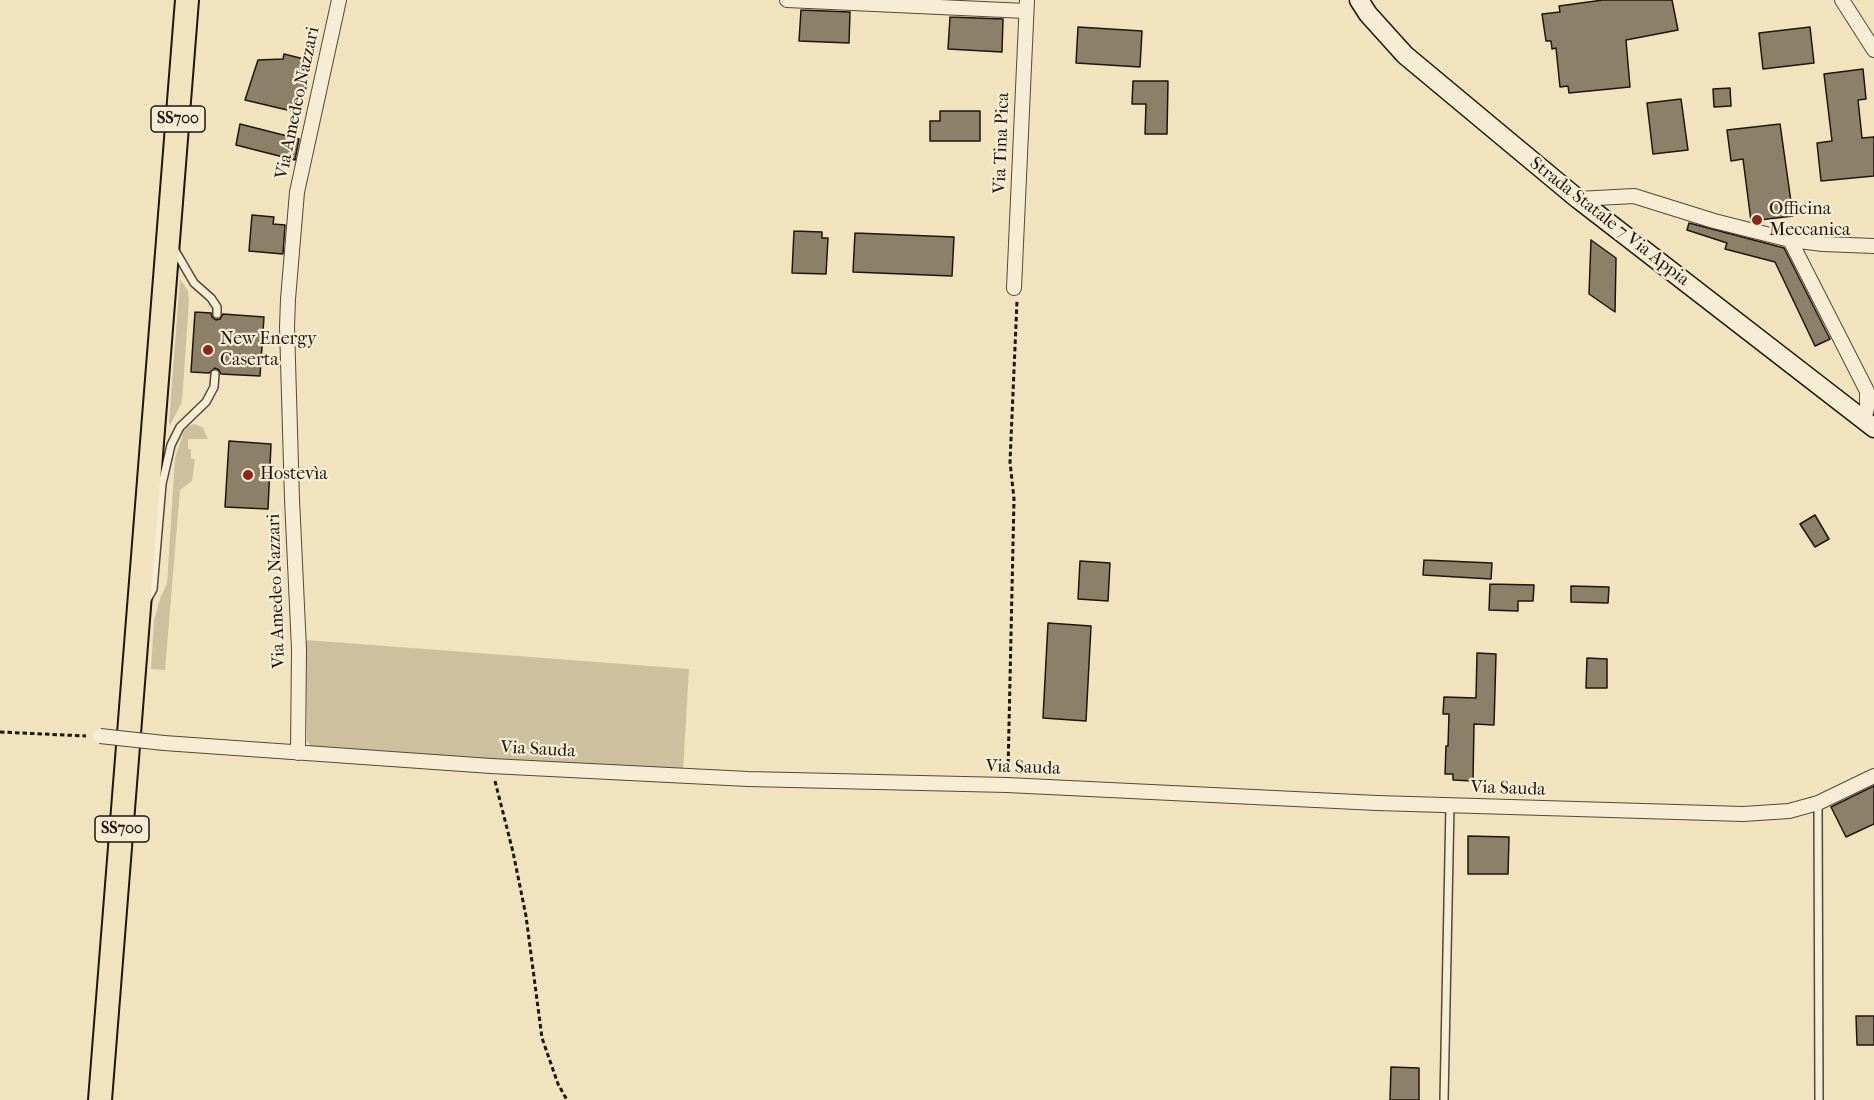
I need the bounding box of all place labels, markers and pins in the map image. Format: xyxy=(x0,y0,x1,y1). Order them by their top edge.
place label: Officina Meccanica xyxy=(1769,199,1850,242)
marker: Officina Meccanica xyxy=(1750,213,1764,227)
place label: New Energy Caserta xyxy=(220,329,316,372)
marker: New Energy Caserta xyxy=(201,343,215,357)
place label: Hostevìa xyxy=(260,464,328,486)
marker: Hostevìa xyxy=(241,468,255,482)

